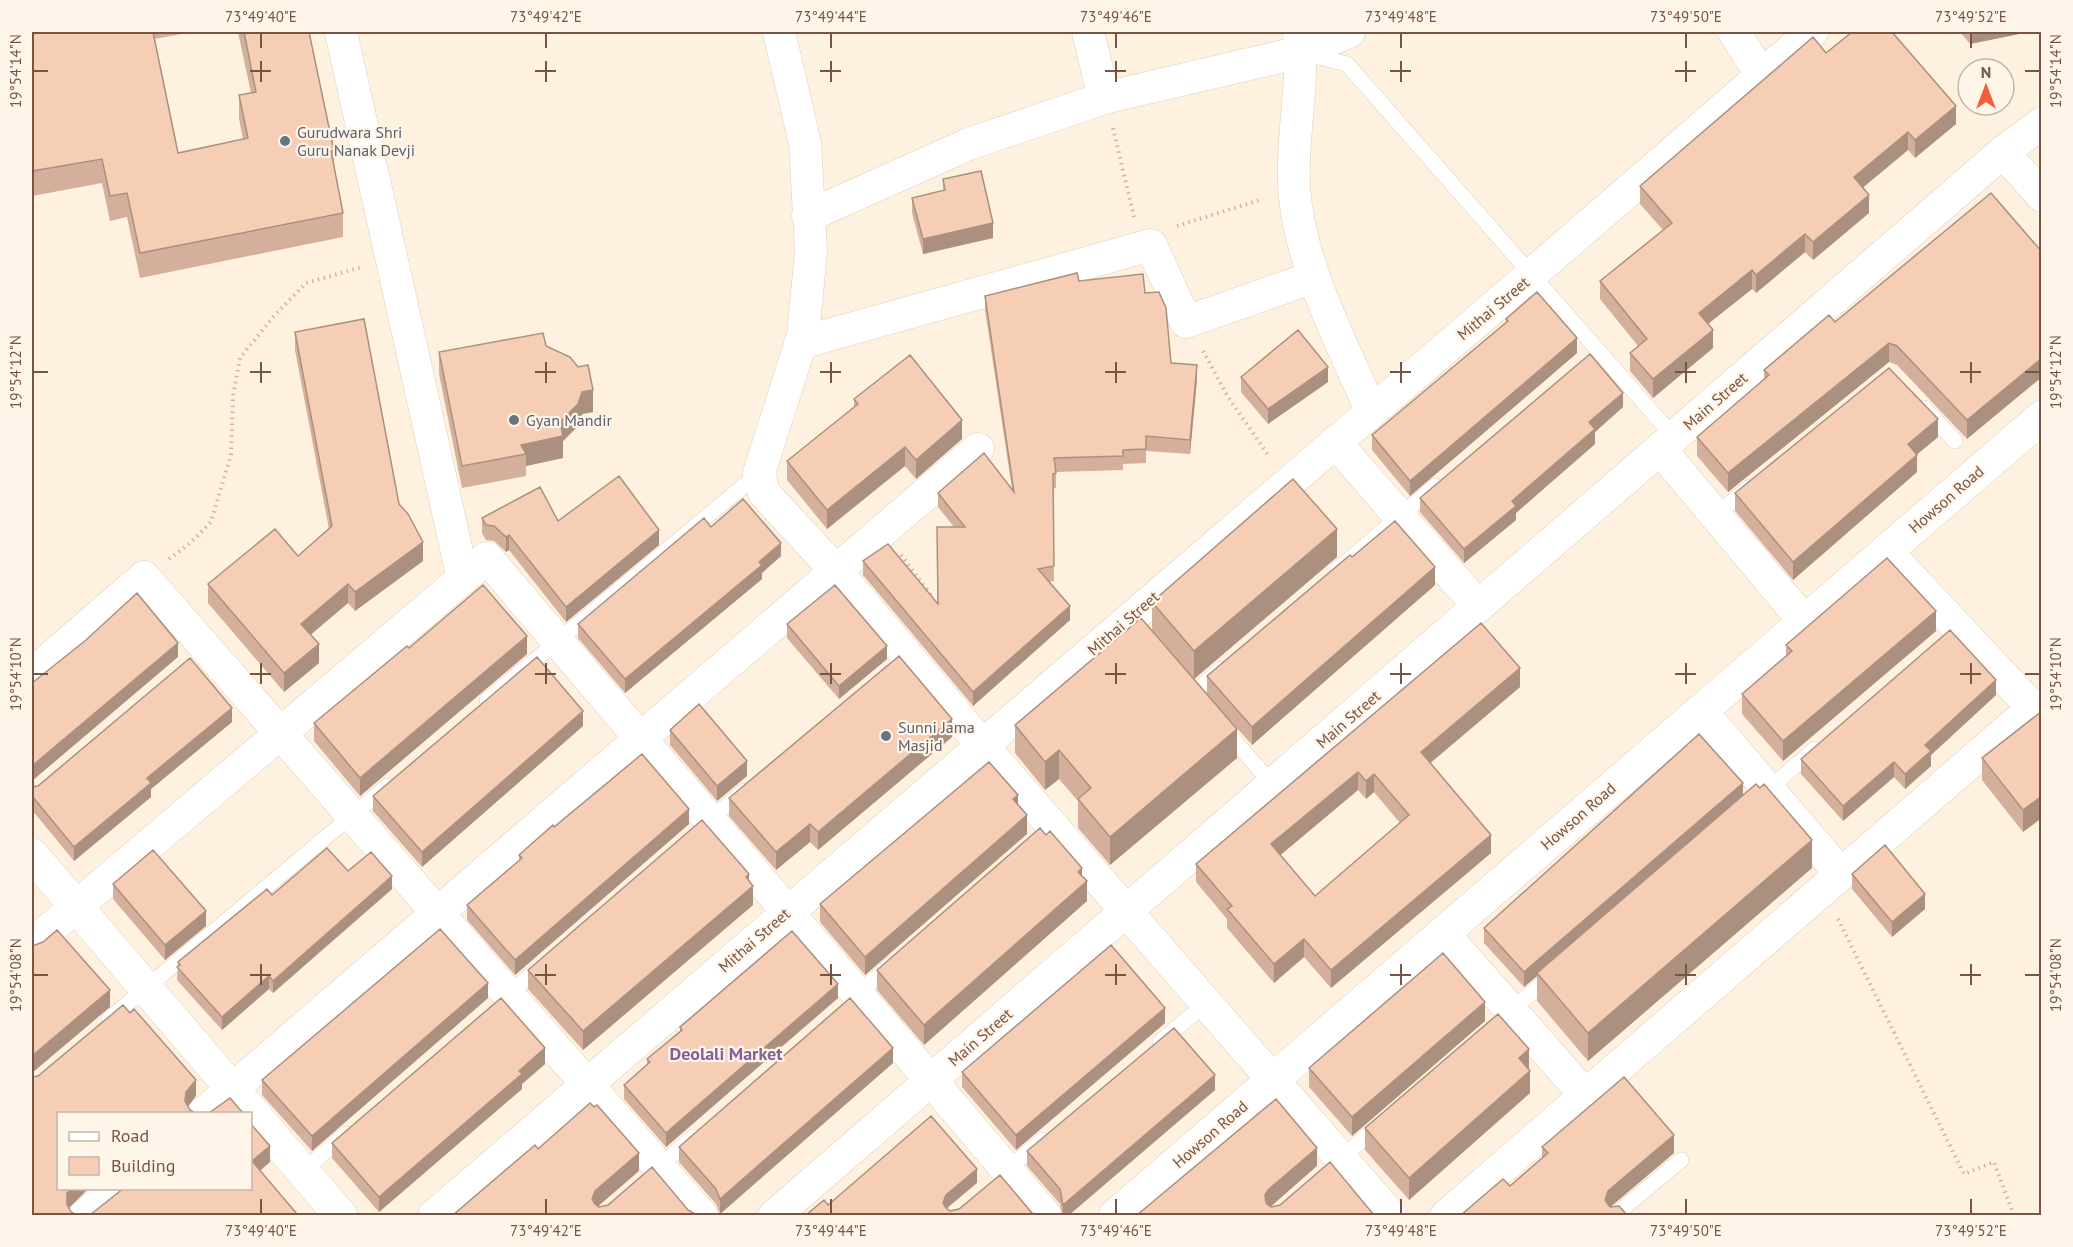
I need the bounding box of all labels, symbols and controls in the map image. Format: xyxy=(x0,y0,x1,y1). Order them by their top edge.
text: 73°49'40"E xyxy=(225,7,297,26)
text: 73°49'42"E xyxy=(510,7,582,26)
text: 73°49'44"E xyxy=(795,7,867,26)
text: 73°49'46"E xyxy=(1080,7,1152,26)
text: 73°49'48"E xyxy=(1365,7,1437,26)
text: 73°49'50"E xyxy=(1650,7,1722,26)
text: 73°49'52"E xyxy=(1935,7,2007,26)
text: 19°54'14"N xyxy=(6,34,25,108)
text: 19°54'14"N xyxy=(2046,34,2065,108)
north arrow xyxy=(1956,57,2016,117)
text: N xyxy=(1981,62,1991,82)
place label: Gurudwara Shri Guru Nanak Devji xyxy=(297,122,415,160)
marker: Gurudwara Shri Guru Nanak Devji xyxy=(278,134,292,148)
street label: Mithai Street xyxy=(1453,272,1534,344)
text: 19°54'12"N xyxy=(6,335,25,409)
text: 19°54'12"N xyxy=(2046,335,2065,409)
street label: Main Street xyxy=(1679,367,1752,434)
place label: Gyan Mandir xyxy=(526,410,612,430)
marker: Gyan Mandir xyxy=(507,413,521,427)
street label: Howson Road xyxy=(1904,461,1988,537)
street label: Mithai Street xyxy=(1083,586,1163,660)
text: 19°54'10"N xyxy=(6,637,25,711)
text: 19°54'10"N xyxy=(2046,637,2065,711)
street label: Main Street xyxy=(1312,685,1385,752)
place label: Sunni Jama Masjid xyxy=(898,717,975,755)
marker: Sunni Jama Masjid xyxy=(879,729,893,743)
street label: Howson Road xyxy=(1536,778,1620,854)
street label: Mithai Street xyxy=(714,903,794,977)
text: 19°54'08"N xyxy=(6,938,25,1012)
text: 19°54'08"N xyxy=(2046,938,2065,1012)
street label: Main Street xyxy=(944,1003,1017,1070)
district label: Deolali Market xyxy=(670,1042,783,1065)
street label: Howson Road xyxy=(1168,1096,1252,1172)
legend xyxy=(57,1112,252,1190)
text: Road xyxy=(111,1124,149,1147)
text: Building xyxy=(111,1154,175,1177)
text: 73°49'40"E xyxy=(225,1221,297,1240)
text: 73°49'42"E xyxy=(510,1221,582,1240)
text: 73°49'44"E xyxy=(795,1221,867,1240)
text: 73°49'46"E xyxy=(1080,1221,1152,1240)
text: 73°49'48"E xyxy=(1365,1221,1437,1240)
text: 73°49'50"E xyxy=(1650,1221,1722,1240)
text: 73°49'52"E xyxy=(1935,1221,2007,1240)

